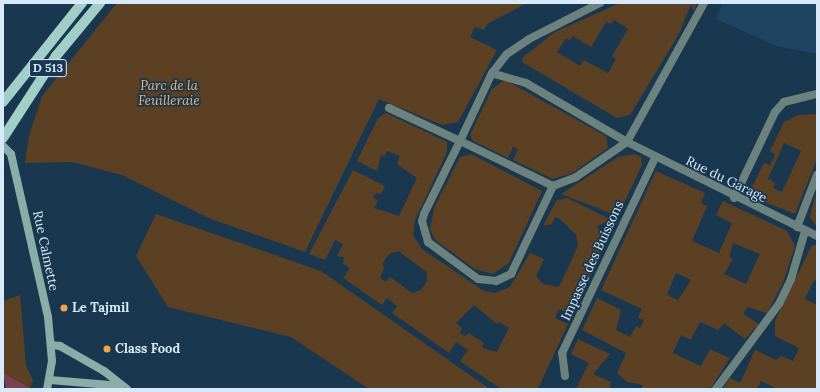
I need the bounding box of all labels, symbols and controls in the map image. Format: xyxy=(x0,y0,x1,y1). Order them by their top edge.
road number: D 513 xyxy=(28,58,68,78)
park label: Parc de la Feuilleraie xyxy=(138,79,200,110)
street label: Rue du Garage xyxy=(683,154,769,206)
street label: Impasse des Buissons xyxy=(558,199,628,323)
street label: Rue Calmette xyxy=(29,210,61,292)
place label: Le Tajmil xyxy=(72,300,129,316)
marker: Le Tajmil xyxy=(59,303,69,313)
place label: Class Food xyxy=(115,341,180,357)
marker: Class Food xyxy=(102,344,112,354)

